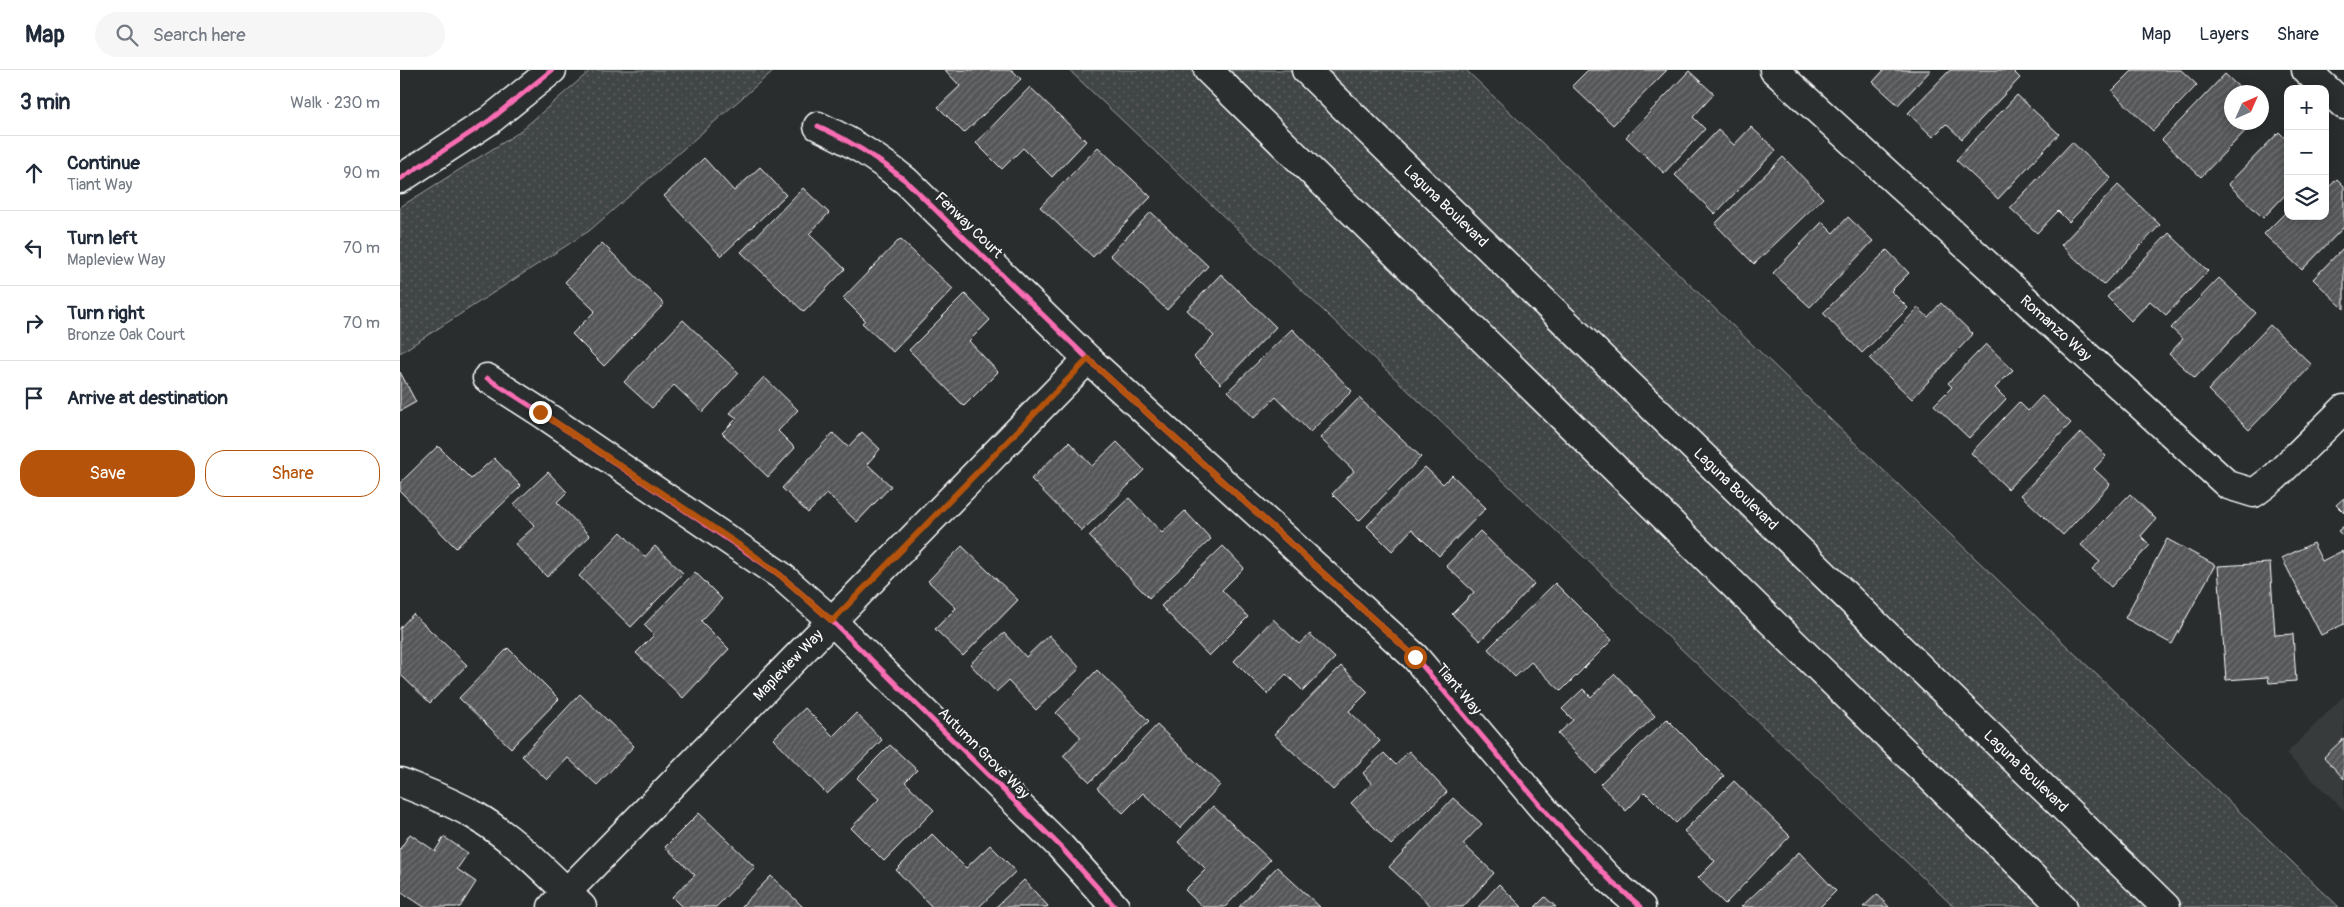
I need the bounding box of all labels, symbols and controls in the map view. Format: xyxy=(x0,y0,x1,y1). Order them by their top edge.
search box xyxy=(95,12,445,57)
text: Map xyxy=(25,20,65,49)
icon: search xyxy=(113,21,141,49)
text: Search here xyxy=(153,23,246,47)
text: Map xyxy=(2142,23,2171,46)
text: Layers xyxy=(2199,23,2249,46)
text: Share xyxy=(2277,23,2319,46)
north arrow xyxy=(2224,85,2269,130)
map controls xyxy=(2284,85,2329,220)
button: + xyxy=(2284,85,2329,130)
text: 3 min xyxy=(20,89,70,116)
text: Walk · 230 m xyxy=(290,93,380,113)
button: − xyxy=(2284,130,2329,175)
text: Continue xyxy=(67,151,140,175)
icon: ahead xyxy=(20,159,48,187)
street label: Laguna Boulevard xyxy=(1399,161,1492,252)
text: 90 m xyxy=(343,163,380,183)
text: Tiant Way xyxy=(67,175,132,195)
button: layers xyxy=(2284,175,2329,220)
street label: Fenway Court xyxy=(931,188,1007,263)
text: Turn left xyxy=(67,226,137,250)
icon: left xyxy=(20,234,48,262)
text: 70 m xyxy=(343,238,380,258)
text: Mapleview Way xyxy=(67,250,165,270)
street label: Romanzo Way xyxy=(2016,291,2096,366)
text: Turn right xyxy=(67,301,145,325)
icon: right xyxy=(20,309,48,337)
text: 70 m xyxy=(343,313,380,333)
text: Bronze Oak Court xyxy=(67,325,185,345)
icon: arrive xyxy=(20,384,48,412)
text: Arrive at destination xyxy=(67,386,228,410)
route end xyxy=(529,401,552,424)
street label: Laguna Boulevard xyxy=(1689,444,1782,535)
button: Save xyxy=(20,450,195,497)
button: Share xyxy=(205,450,380,497)
street label: Mapleview Way xyxy=(749,625,828,705)
route start xyxy=(1404,646,1427,669)
street label: Tiant Way xyxy=(1432,660,1486,719)
street label: Autumn Grove Way xyxy=(934,704,1034,803)
street label: Laguna Boulevard xyxy=(1979,726,2072,817)

